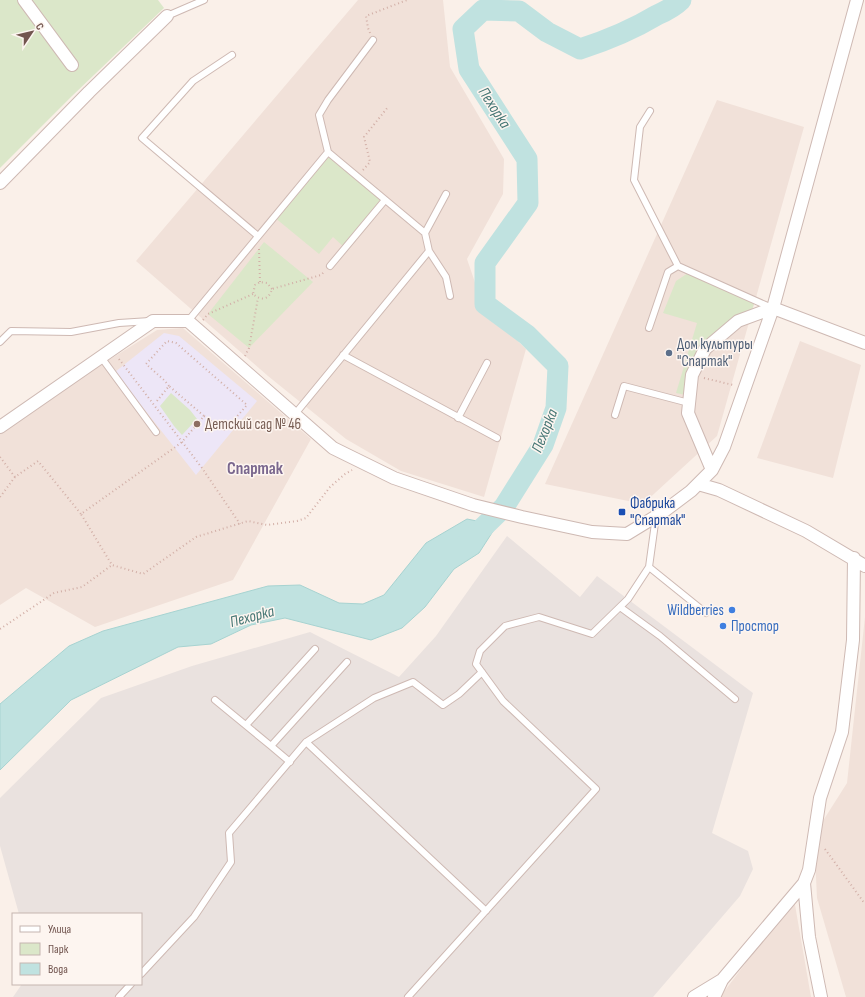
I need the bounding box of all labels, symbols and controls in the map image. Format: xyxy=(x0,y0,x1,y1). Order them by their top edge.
north arrow xyxy=(12,12,52,52)
text: С xyxy=(33,21,47,33)
water label: Пехорка xyxy=(474,84,514,132)
place label: Дом культуры "Спартак" xyxy=(677,335,753,371)
marker: Дом культуры "Спартак" xyxy=(664,348,674,358)
water label: Пехорка xyxy=(528,406,562,455)
place label: Детский сад № 46 xyxy=(205,415,301,434)
marker: Детский сад № 46 xyxy=(192,419,202,429)
district label: Спартак xyxy=(227,459,284,479)
place label: Фабрика "Спартак" xyxy=(630,494,685,530)
marker: Фабрика "Спартак" xyxy=(617,507,627,517)
place label: Wildberries xyxy=(667,601,724,620)
water label: Пехорка xyxy=(228,602,277,632)
marker: Wildberries xyxy=(727,605,737,615)
place label: Простор xyxy=(731,617,779,636)
marker: Простор xyxy=(718,621,728,631)
legend xyxy=(12,913,142,985)
text: Улица xyxy=(48,922,72,937)
text: Парк xyxy=(48,942,69,957)
text: Вода xyxy=(48,962,68,977)

